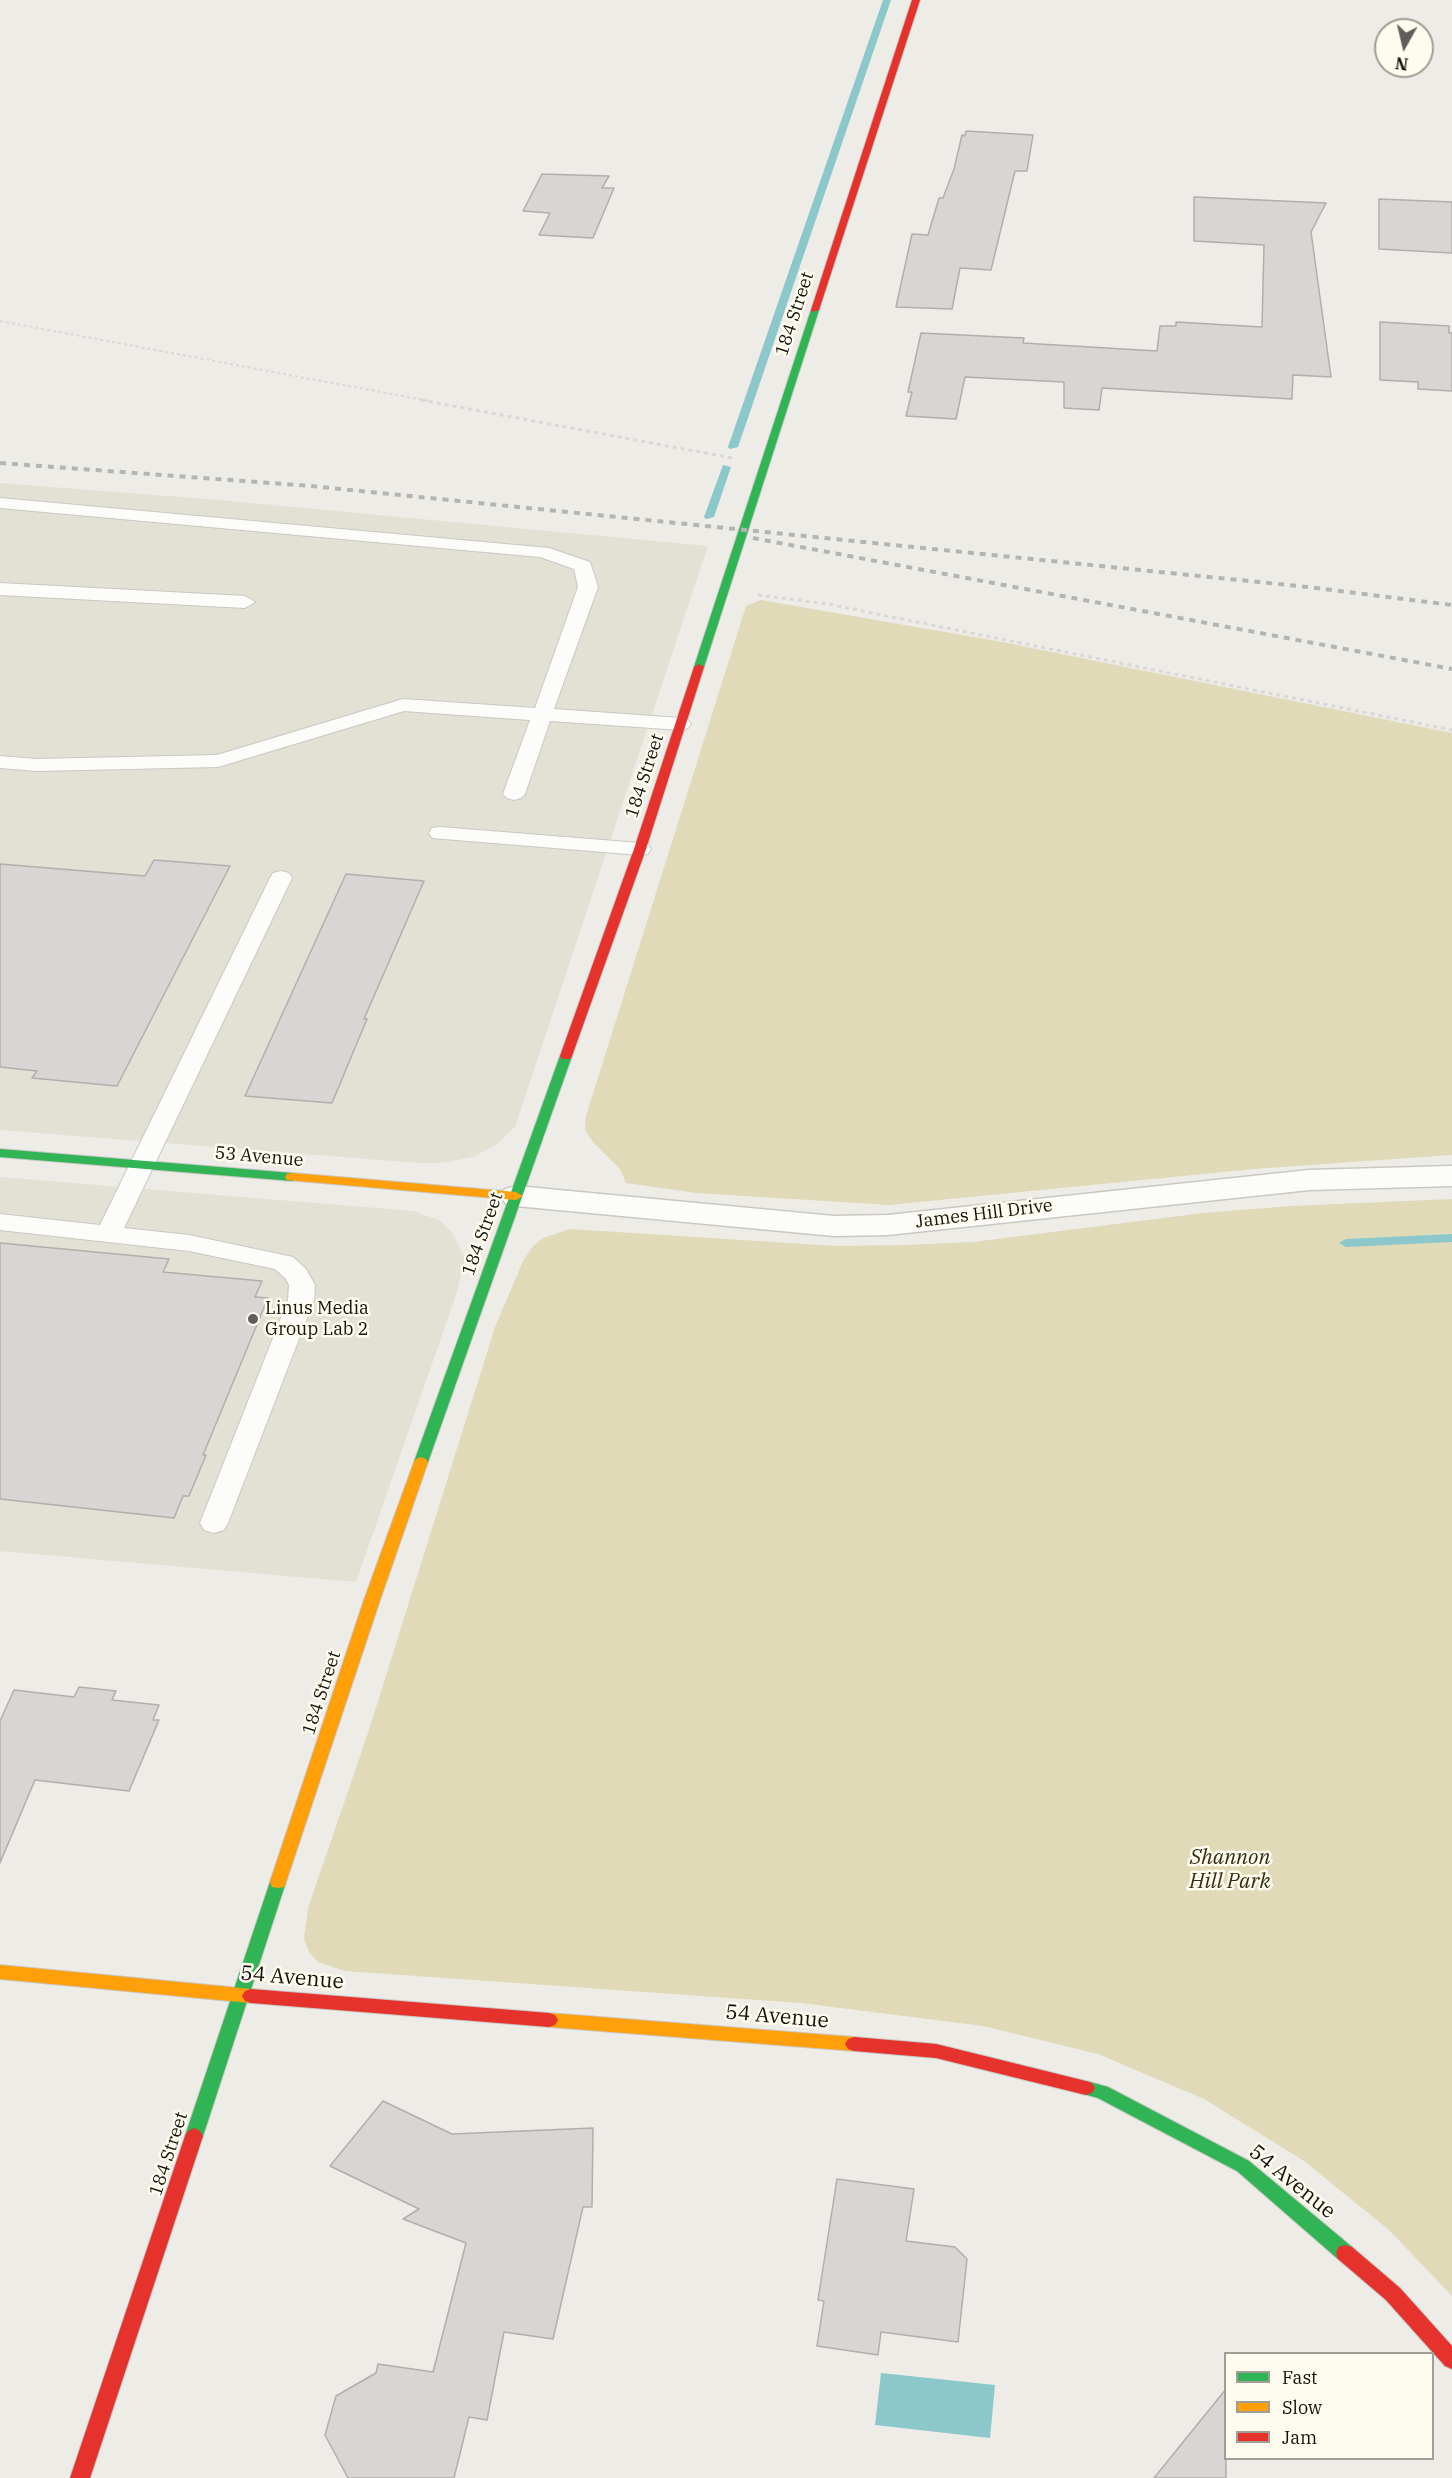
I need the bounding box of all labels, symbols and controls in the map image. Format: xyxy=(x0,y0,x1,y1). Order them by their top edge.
north arrow xyxy=(1374,18,1434,78)
text: N xyxy=(1394,53,1409,75)
street label: 184 Street xyxy=(771,269,819,359)
street label: 184 Street xyxy=(621,731,669,821)
street label: 53 Avenue xyxy=(214,1142,304,1172)
street label: 184 Street xyxy=(458,1189,508,1279)
street label: James Hill Drive xyxy=(914,1195,1054,1233)
place label: Linus Media Group Lab 2 xyxy=(265,1298,369,1340)
marker: Linus Media Group Lab 2 xyxy=(246,1312,260,1326)
street label: 184 Street xyxy=(298,1648,346,1738)
park label: Shannon Hill Park xyxy=(1189,1845,1271,1895)
street label: 54 Avenue xyxy=(239,1961,345,1995)
street label: 54 Avenue xyxy=(724,2000,830,2034)
street label: 184 Street xyxy=(145,2109,193,2199)
street label: 54 Avenue xyxy=(1244,2140,1340,2224)
legend xyxy=(1224,2352,1434,2460)
text: Fast xyxy=(1282,2366,1317,2389)
text: Slow xyxy=(1282,2396,1322,2419)
text: Jam xyxy=(1282,2426,1317,2449)

